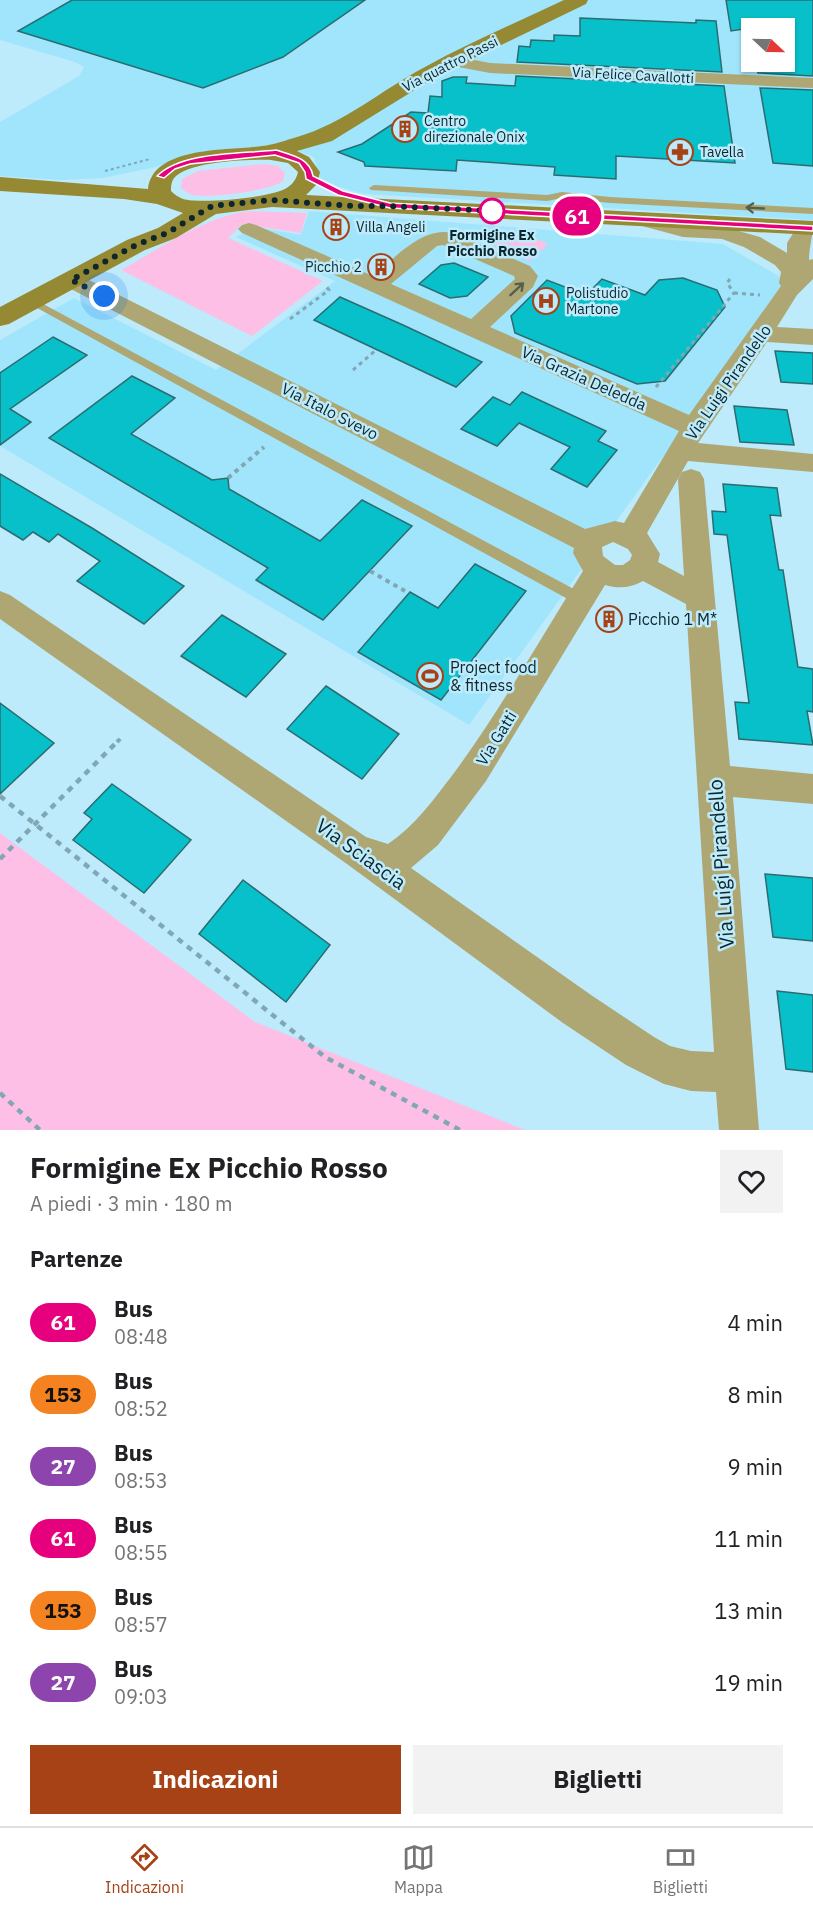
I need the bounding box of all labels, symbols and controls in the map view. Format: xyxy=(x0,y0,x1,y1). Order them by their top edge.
north arrow xyxy=(741,18,795,72)
map controls xyxy=(741,18,795,72)
street label: Via quattro Passi xyxy=(399,32,501,96)
street label: Via Felice Cavallotti xyxy=(572,63,694,87)
place label: Centro direzionale Onix xyxy=(424,112,525,146)
building icon: Centro direzionale Onix xyxy=(390,114,420,144)
pharmacy icon: Tavella xyxy=(665,137,695,167)
place label: Tavella xyxy=(700,143,744,161)
line badge: 61 xyxy=(550,196,604,236)
marker: Formigine Ex Picchio Rosso xyxy=(479,198,505,224)
text: 61 xyxy=(564,202,590,230)
one-way arrow xyxy=(745,202,765,213)
building icon: Villa Angeli xyxy=(321,212,351,242)
place label: Villa Angeli xyxy=(356,218,426,236)
place label: Formigine Ex Picchio Rosso xyxy=(447,226,537,260)
building icon: Picchio 2 xyxy=(366,252,396,282)
place label: Picchio 2 xyxy=(305,258,362,276)
your location xyxy=(89,281,119,311)
one-way arrow xyxy=(509,282,524,296)
place label: Polistudio Martone xyxy=(566,284,629,318)
hospital icon: Polistudio Martone xyxy=(531,286,561,316)
street label: Via Luigi Pirandello xyxy=(681,321,775,443)
street label: Via Grazia Deledda xyxy=(518,341,650,415)
street label: Via Italo Svevo xyxy=(278,378,382,444)
building icon: Picchio 1 M* xyxy=(594,604,624,634)
place label: Picchio 1 M* xyxy=(628,609,717,629)
place label: Project food & fitness xyxy=(450,657,537,695)
sports icon: Project food & fitness xyxy=(415,661,445,691)
street label: Via Gatti xyxy=(471,707,521,769)
street label: Via Luigi Pirandello xyxy=(701,778,740,950)
street label: Via Sciascia xyxy=(311,812,412,896)
text: Formigine Ex Picchio Rosso xyxy=(30,1149,388,1186)
button: heart xyxy=(720,1150,783,1213)
text: A piedi · 3 min · 180 m xyxy=(30,1190,232,1217)
text: Partenze xyxy=(30,1244,123,1273)
text: Bus xyxy=(114,1294,153,1323)
text: 61 xyxy=(50,1308,76,1336)
text: 4 min xyxy=(727,1308,783,1337)
text: 08:48 xyxy=(114,1323,168,1350)
text: Bus xyxy=(114,1366,153,1395)
text: 153 xyxy=(44,1380,82,1408)
text: 8 min xyxy=(727,1380,783,1409)
text: 08:52 xyxy=(114,1395,168,1422)
text: Bus xyxy=(114,1438,153,1467)
text: 27 xyxy=(50,1452,76,1480)
text: 9 min xyxy=(727,1452,783,1481)
text: 08:53 xyxy=(114,1467,168,1494)
text: Bus xyxy=(114,1510,153,1539)
text: 61 xyxy=(50,1524,76,1552)
text: 11 min xyxy=(714,1524,783,1553)
text: 08:55 xyxy=(114,1539,168,1566)
text: Bus xyxy=(114,1582,153,1611)
text: 153 xyxy=(44,1596,82,1624)
text: 13 min xyxy=(714,1596,783,1625)
text: 08:57 xyxy=(114,1611,168,1638)
text: Bus xyxy=(114,1654,153,1683)
text: 27 xyxy=(50,1668,76,1696)
text: 19 min xyxy=(714,1668,783,1697)
text: 09:03 xyxy=(114,1683,168,1710)
button: Indicazioni xyxy=(30,1745,401,1814)
button: Biglietti xyxy=(413,1745,783,1814)
tab: Indicazioni xyxy=(105,1841,184,1897)
tab: Mappa xyxy=(394,1841,443,1897)
tab: Biglietti xyxy=(653,1841,708,1897)

